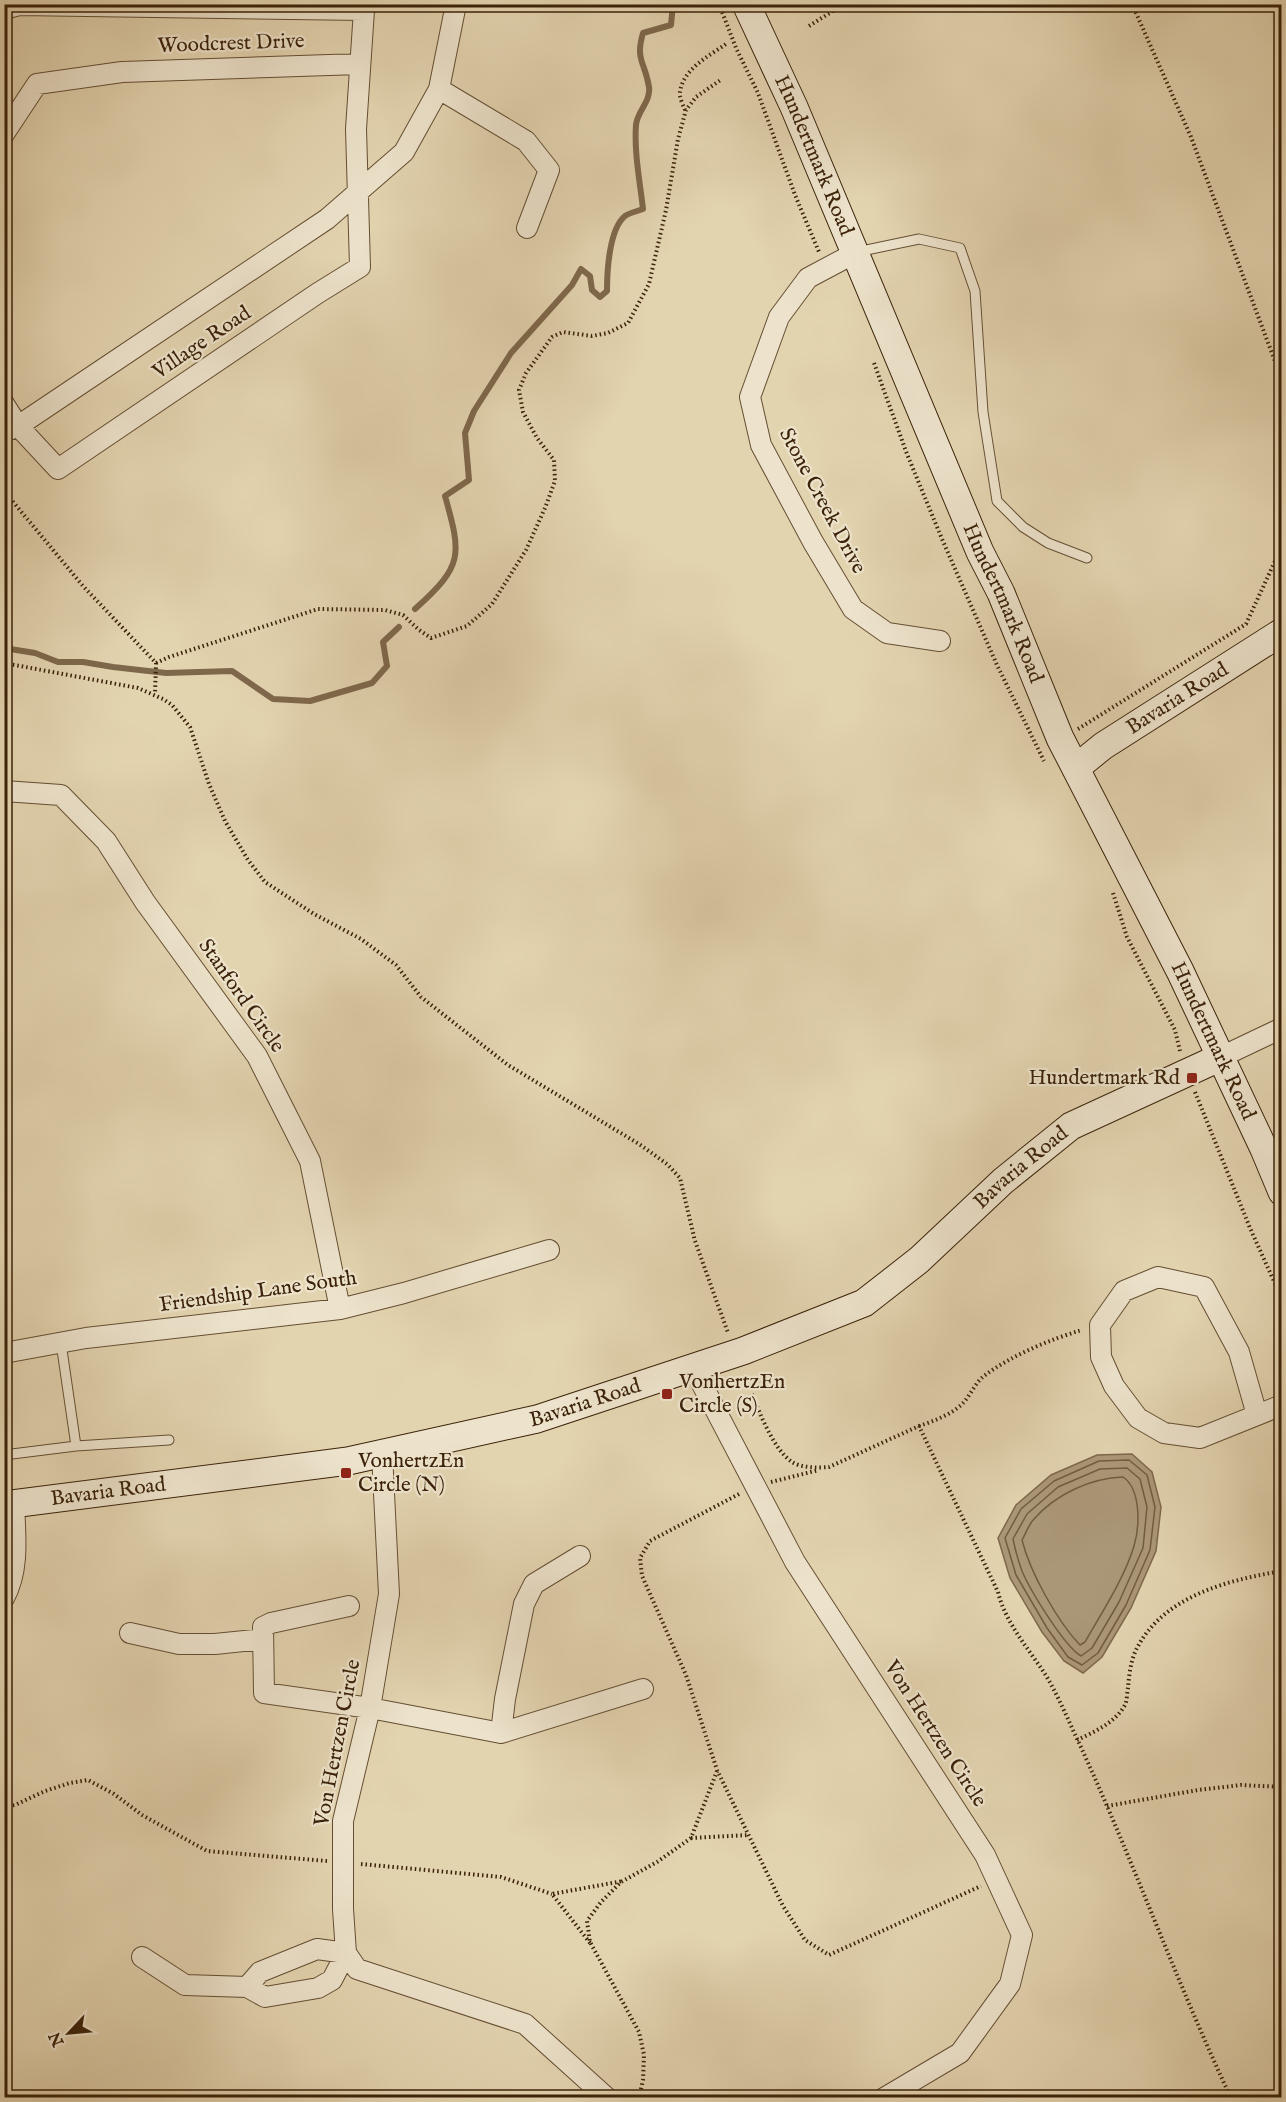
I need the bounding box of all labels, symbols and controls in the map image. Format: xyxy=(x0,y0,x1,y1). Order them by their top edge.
street label: Woodcrest Drive xyxy=(157,28,305,60)
street label: Hundertmark Road xyxy=(768,71,860,241)
street label: Village Road xyxy=(147,300,257,386)
street label: Stone Creek Drive xyxy=(772,423,872,579)
street label: Hundertmark Road xyxy=(956,519,1050,688)
street label: Bavaria Road xyxy=(1121,656,1234,741)
street label: Stanford Circle xyxy=(192,934,290,1059)
street label: Hundertmark Road xyxy=(1164,957,1262,1125)
place label: Hundertmark Rd xyxy=(1029,1065,1181,1092)
marker: Hundertmark Rd xyxy=(1185,1071,1199,1085)
street label: Bavaria Road xyxy=(968,1120,1074,1215)
street label: Friendship Lane South xyxy=(158,1265,358,1319)
place label: VonhertzEn Circle (S) xyxy=(678,1369,785,1420)
street label: Bavaria Road xyxy=(527,1372,645,1434)
marker: VonhertzEn Circle (S) xyxy=(660,1387,674,1401)
place label: VonhertzEn Circle (N) xyxy=(357,1448,464,1499)
marker: VonhertzEn Circle (N) xyxy=(339,1466,353,1480)
street label: Bavaria Road xyxy=(49,1471,168,1512)
street label: Von Hertzen Circle xyxy=(877,1655,993,1813)
street label: Von Hertzen Circle xyxy=(308,1657,368,1830)
north arrow xyxy=(39,2003,99,2063)
text: N xyxy=(45,2028,70,2050)

